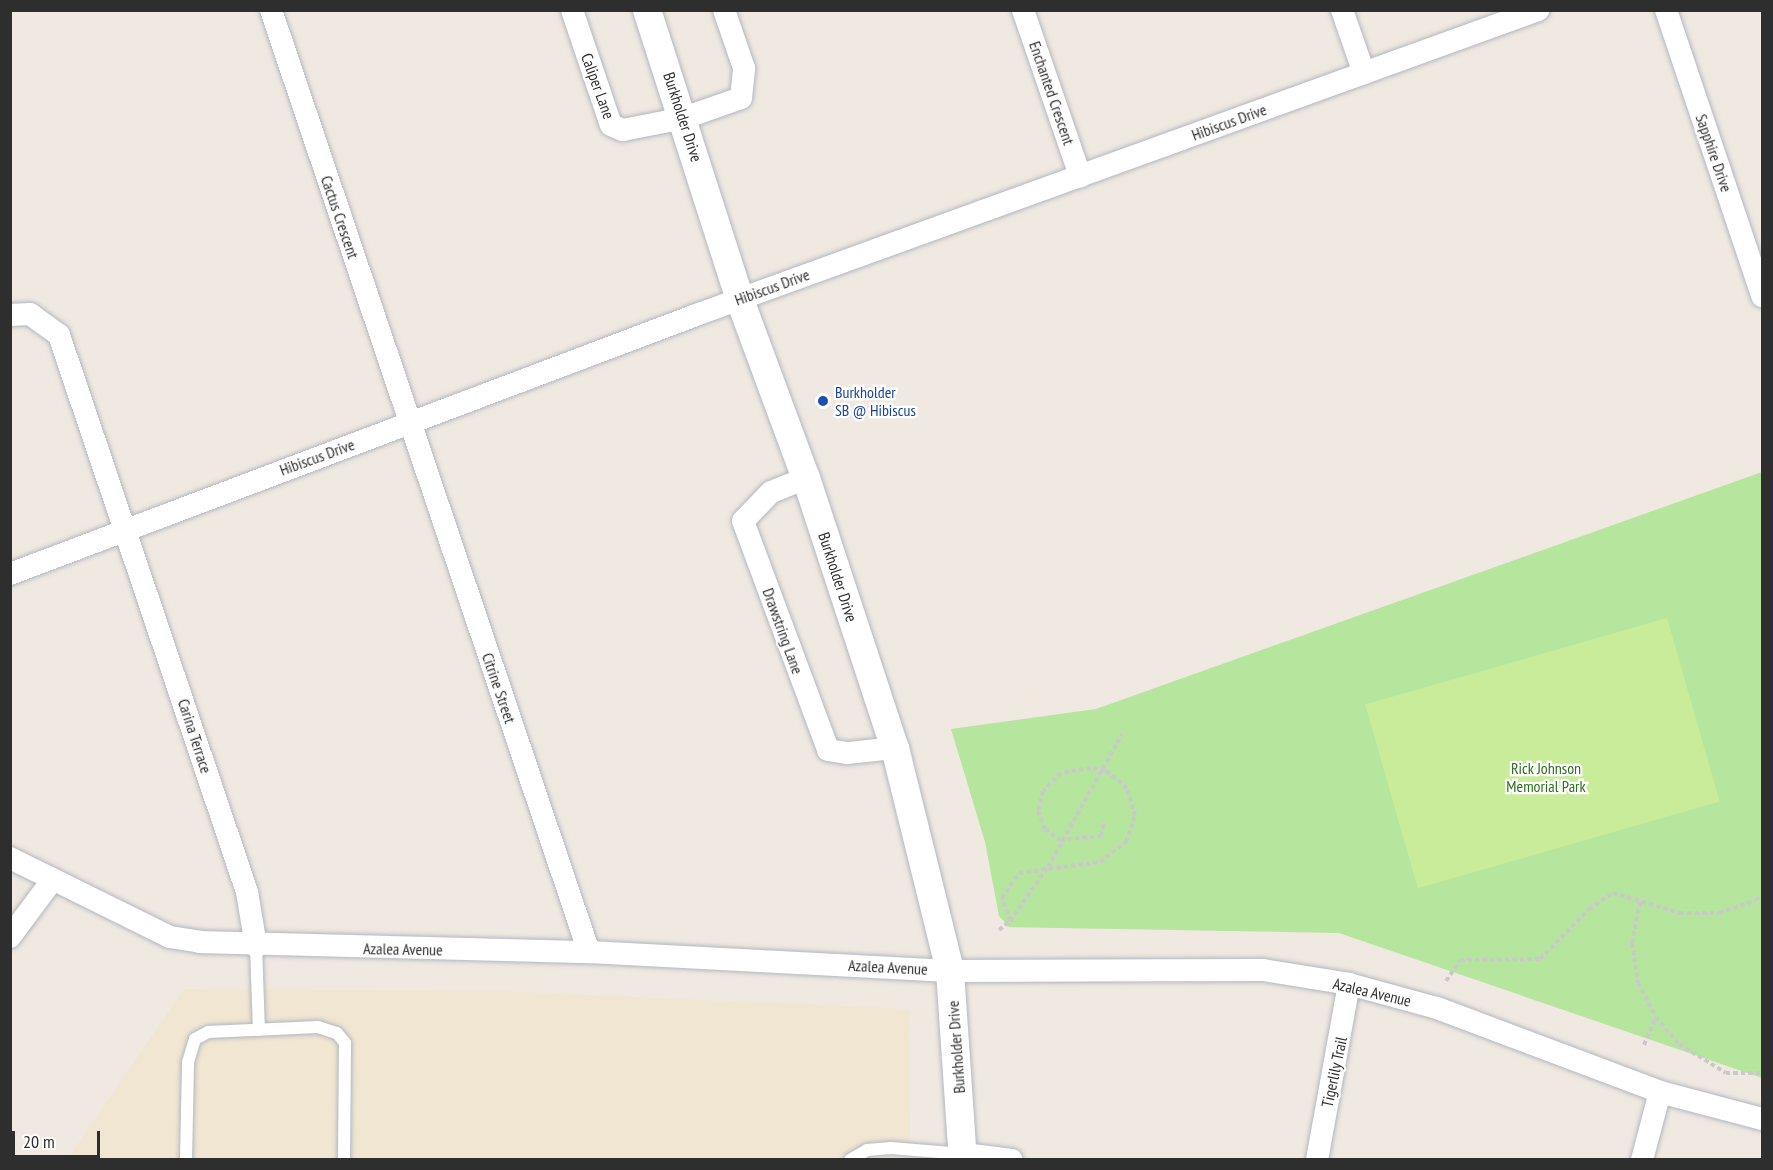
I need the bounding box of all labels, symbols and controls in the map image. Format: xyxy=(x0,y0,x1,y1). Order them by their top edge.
street label: Enchanted Crescent xyxy=(1025,39,1079,147)
street label: Caliper Lane xyxy=(577,51,619,121)
street label: Burkholder Drive xyxy=(659,70,707,164)
street label: Hibiscus Drive xyxy=(1189,100,1269,144)
street label: Sapphire Drive xyxy=(1692,112,1736,194)
street label: Cactus Crescent xyxy=(317,173,363,261)
street label: Hibiscus Drive xyxy=(732,265,812,309)
place label: Burkholder SB @ Hibiscus xyxy=(835,382,916,420)
marker: Burkholder SB @ Hibiscus xyxy=(816,394,830,408)
street label: Hibiscus Drive xyxy=(277,435,357,479)
street label: Burkholder Drive xyxy=(814,530,862,624)
street label: Drawstring Lane xyxy=(759,585,807,677)
street label: Citrine Street xyxy=(478,650,520,726)
street label: Carina Terrace xyxy=(174,696,216,776)
park label: Rick Johnson Memorial Park xyxy=(1506,758,1586,796)
street label: Azalea Avenue xyxy=(363,939,443,959)
street label: Azalea Avenue xyxy=(848,955,928,979)
street label: Azalea Avenue xyxy=(1331,974,1413,1010)
street label: Burkholder Drive xyxy=(943,1000,969,1094)
street label: Tigerlily Trail xyxy=(1317,1034,1351,1110)
scale bar xyxy=(15,1119,104,1157)
text: 20 m xyxy=(23,1130,55,1153)

